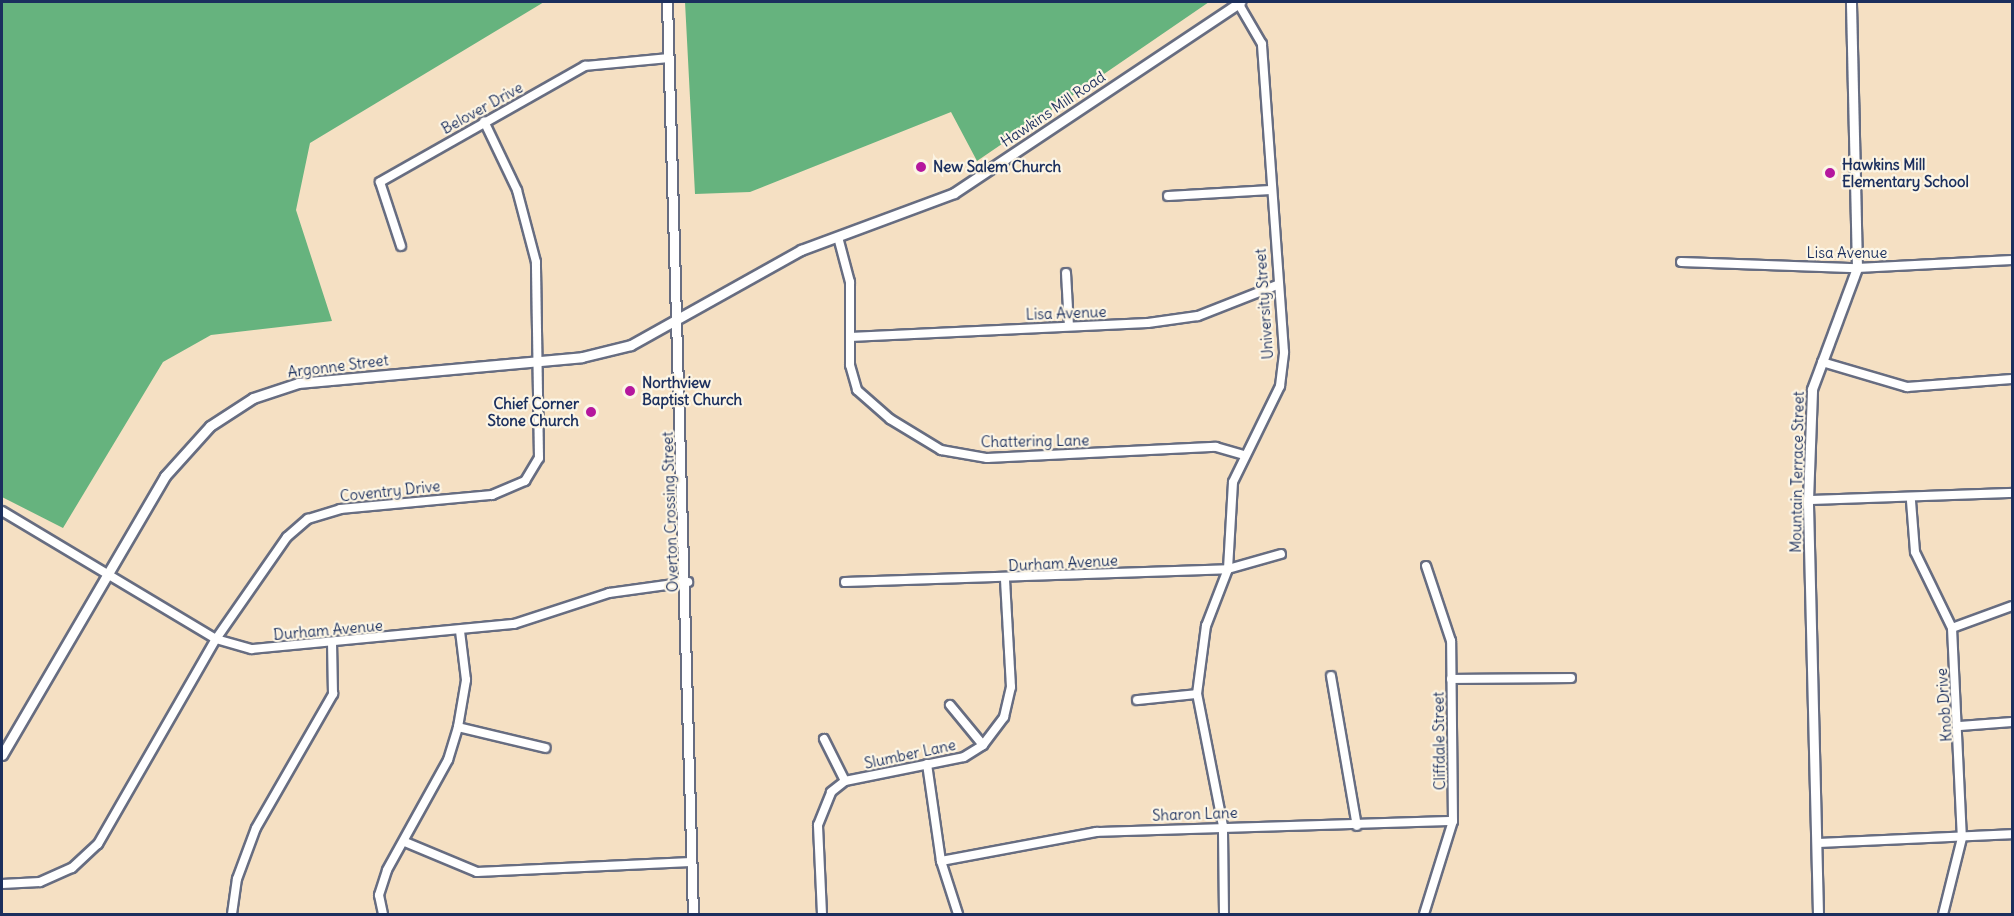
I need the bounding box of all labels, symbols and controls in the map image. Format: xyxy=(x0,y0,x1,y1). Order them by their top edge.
street label: Hawkins Mill Road xyxy=(997,67,1109,151)
street label: Belover Drive xyxy=(438,78,526,138)
place label: Hawkins Mill Elementary School xyxy=(1842,155,1969,190)
place label: New Salem Church xyxy=(933,158,1061,176)
marker: New Salem Church xyxy=(914,160,928,174)
marker: Hawkins Mill Elementary School xyxy=(1823,166,1837,180)
street label: Lisa Avenue xyxy=(1807,244,1887,262)
street label: University Street xyxy=(1251,248,1277,360)
street label: Lisa Avenue xyxy=(1025,303,1107,323)
street label: Argonne Street xyxy=(287,351,389,381)
place label: Northview Baptist Church xyxy=(642,373,742,408)
marker: Northview Baptist Church xyxy=(623,384,637,398)
street label: Mountain Terrace Street xyxy=(1787,391,1807,553)
place label: Chief Corner Stone Church xyxy=(488,394,579,429)
marker: Chief Corner Stone Church xyxy=(584,405,598,419)
street label: Overton Crossing Street xyxy=(658,431,682,593)
street label: Chattering Lane xyxy=(981,431,1089,451)
street label: Coventry Drive xyxy=(339,477,441,505)
street label: Durham Avenue xyxy=(1008,551,1118,575)
street label: Durham Avenue xyxy=(273,616,383,644)
street label: Knob Drive xyxy=(1932,668,1956,742)
street label: Cliffdale Street xyxy=(1429,692,1449,790)
street label: Slumber Lane xyxy=(863,736,957,772)
street label: Sharon Lane xyxy=(1152,804,1238,824)

